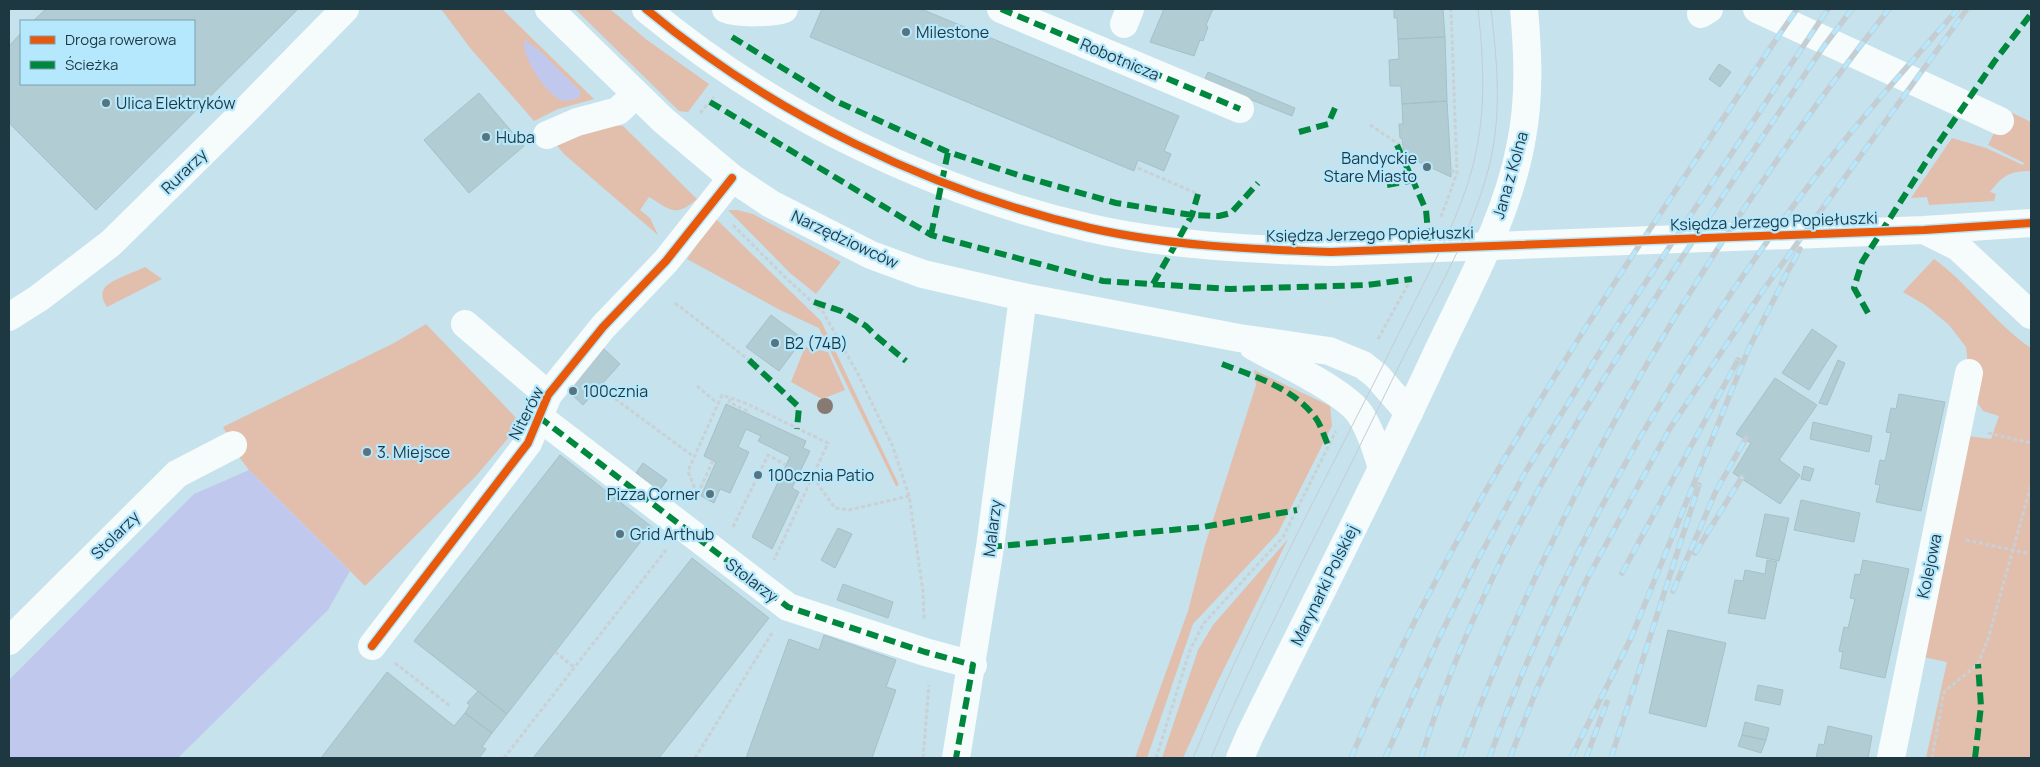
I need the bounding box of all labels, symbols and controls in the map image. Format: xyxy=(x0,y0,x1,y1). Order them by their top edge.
legend xyxy=(20,20,195,85)
place label: Milestone xyxy=(916,21,989,43)
marker: Milestone xyxy=(900,26,912,38)
text: Droga rowerowa xyxy=(65,29,176,50)
street label: Robotnicza xyxy=(1077,32,1163,86)
text: Ścieżka xyxy=(65,54,118,75)
place label: Ulica Elektryków xyxy=(116,92,235,114)
marker: Ulica Elektryków xyxy=(100,97,112,109)
place label: Huba xyxy=(496,126,535,148)
street label: Jana z Kolna xyxy=(1487,129,1533,221)
marker: Huba xyxy=(480,131,492,143)
street label: Rurarzy xyxy=(156,143,212,198)
place label: Bandyckie Stare Miasto xyxy=(1324,147,1417,187)
marker: Bandyckie Stare Miasto xyxy=(1421,161,1433,173)
street label: Narzędziowców xyxy=(788,205,902,273)
street label: Księdza Jerzego Popiełuszki xyxy=(1670,206,1878,236)
street label: Księdza Jerzego Popiełuszki xyxy=(1266,221,1474,247)
place label: B2 (74B) xyxy=(785,332,848,354)
marker: B2 (74B) xyxy=(769,337,781,349)
place label: 100cznia xyxy=(583,380,648,402)
street label: Niterów xyxy=(503,383,549,443)
marker: 100cznia xyxy=(567,385,579,397)
place label: 3. Miejsce xyxy=(377,441,450,463)
marker: 3. Miejsce xyxy=(361,446,373,458)
place label: 100cznia Patio xyxy=(768,464,874,486)
marker: 100cznia Patio xyxy=(752,469,764,481)
place label: Pizza Corner xyxy=(607,483,700,505)
marker: Pizza Corner xyxy=(704,488,716,500)
street label: Malarzy xyxy=(978,498,1006,558)
street label: Stolarzy xyxy=(86,505,145,564)
street label: Marynarki Polskiej xyxy=(1285,521,1363,649)
place label: Grid Arthub xyxy=(630,523,714,545)
marker: Grid Arthub xyxy=(614,528,626,540)
street label: Kolejowa xyxy=(1911,532,1947,600)
street label: Stolarzy xyxy=(721,553,783,607)

